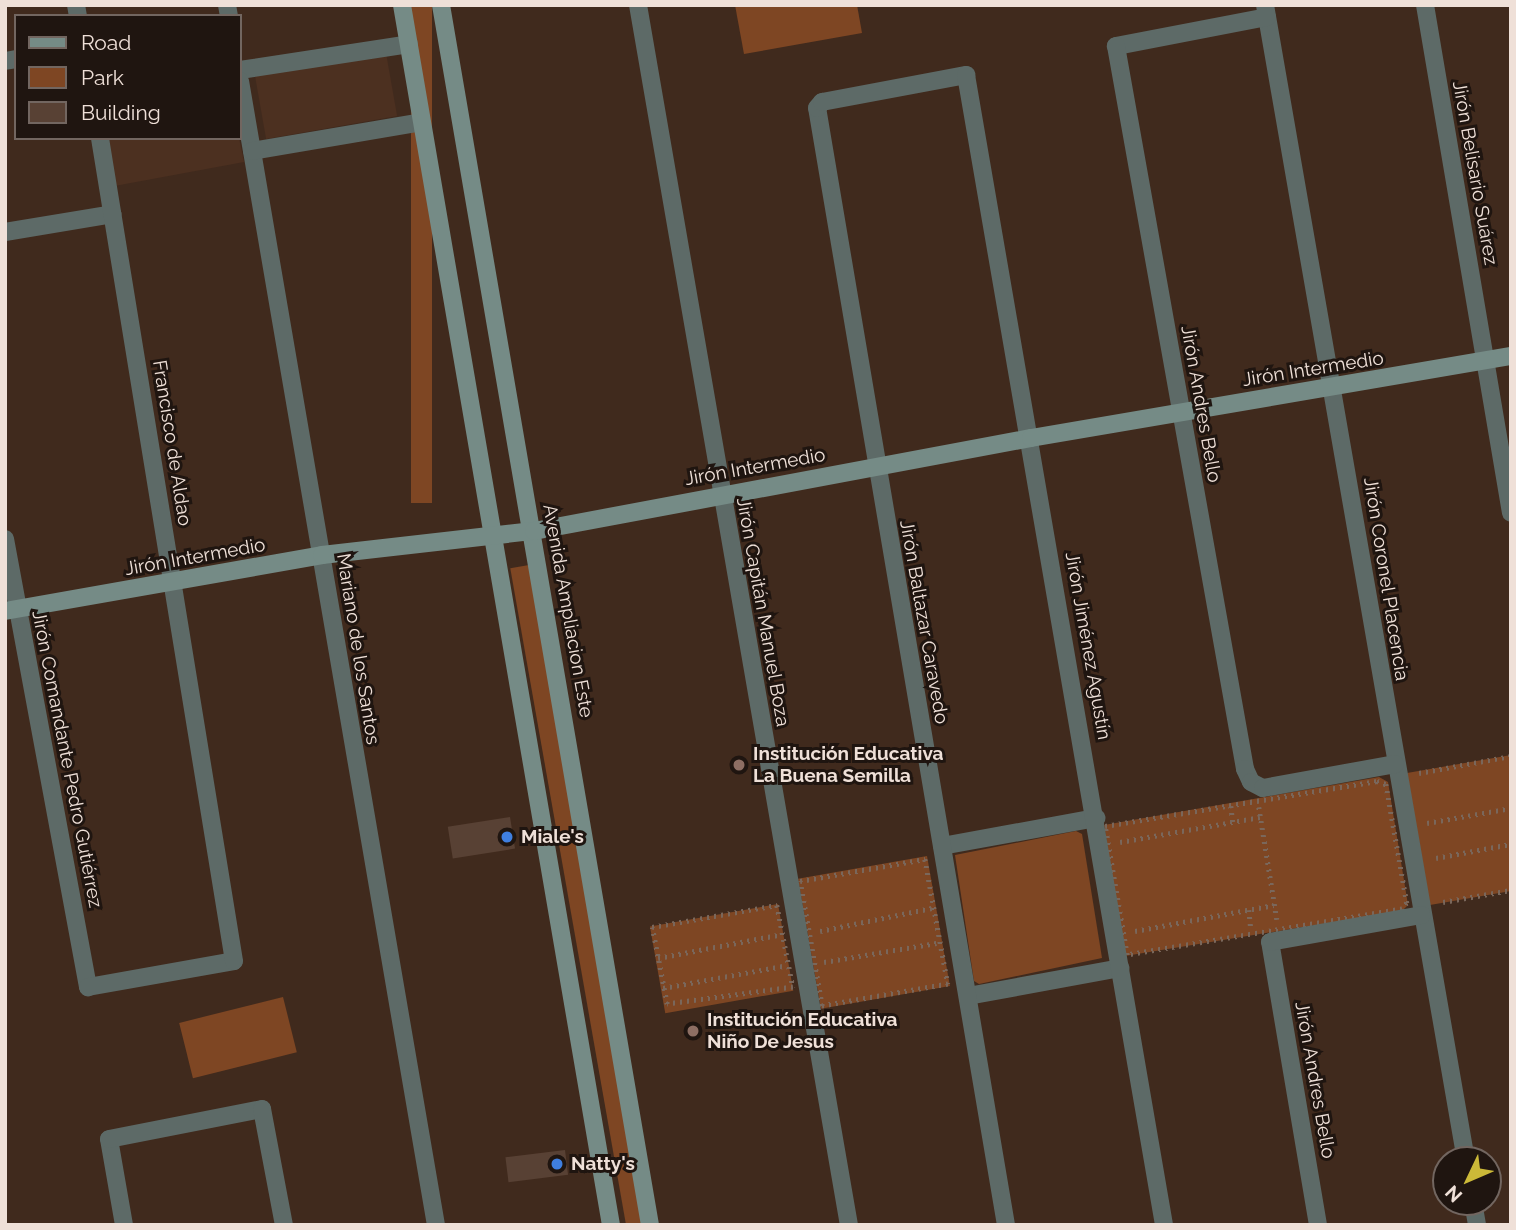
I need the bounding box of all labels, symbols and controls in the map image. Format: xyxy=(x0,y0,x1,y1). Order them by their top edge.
legend xyxy=(14,14,242,140)
text: Road xyxy=(81,30,131,55)
text: Park xyxy=(81,65,124,90)
street label: Jirón Belisario Suárez xyxy=(1448,79,1502,267)
text: Building xyxy=(81,100,161,125)
street label: Jirón Andres Bello xyxy=(1176,323,1226,485)
street label: Jirón Intermedio xyxy=(1241,347,1385,391)
street label: Francisco de Aldao xyxy=(148,358,196,528)
street label: Jirón Intermedio xyxy=(683,443,827,491)
street label: Jirón Coronel Placencia xyxy=(1359,476,1413,682)
street label: Jirón Capitán Manuel Boza xyxy=(732,495,794,729)
street label: Avenida Ampliacion Este xyxy=(538,502,598,720)
street label: Jirón Baltazar Caravedo xyxy=(895,518,953,726)
street label: Jirón Intermedio xyxy=(123,533,267,581)
street label: Jirón Jiménez Agustín xyxy=(1060,550,1116,742)
street label: Mariano de los Santos xyxy=(332,552,384,746)
street label: Jirón Comandante Pedro Gutiérrez xyxy=(27,608,107,910)
place label: Institución Educativa La Buena Semilla xyxy=(753,743,944,787)
marker: Institución Educativa La Buena Semilla xyxy=(731,757,747,773)
place label: Miale's xyxy=(521,826,584,848)
marker: Miale's xyxy=(499,829,515,845)
street label: Jirón Andres Bello xyxy=(1290,999,1340,1161)
place label: Institución Educativa Niño De Jesus xyxy=(707,1009,898,1053)
marker: Institución Educativa Niño De Jesus xyxy=(685,1023,701,1039)
north arrow xyxy=(1432,1146,1502,1216)
place label: Natty's xyxy=(571,1153,635,1175)
marker: Natty's xyxy=(549,1156,565,1172)
text: N xyxy=(1440,1181,1466,1207)

